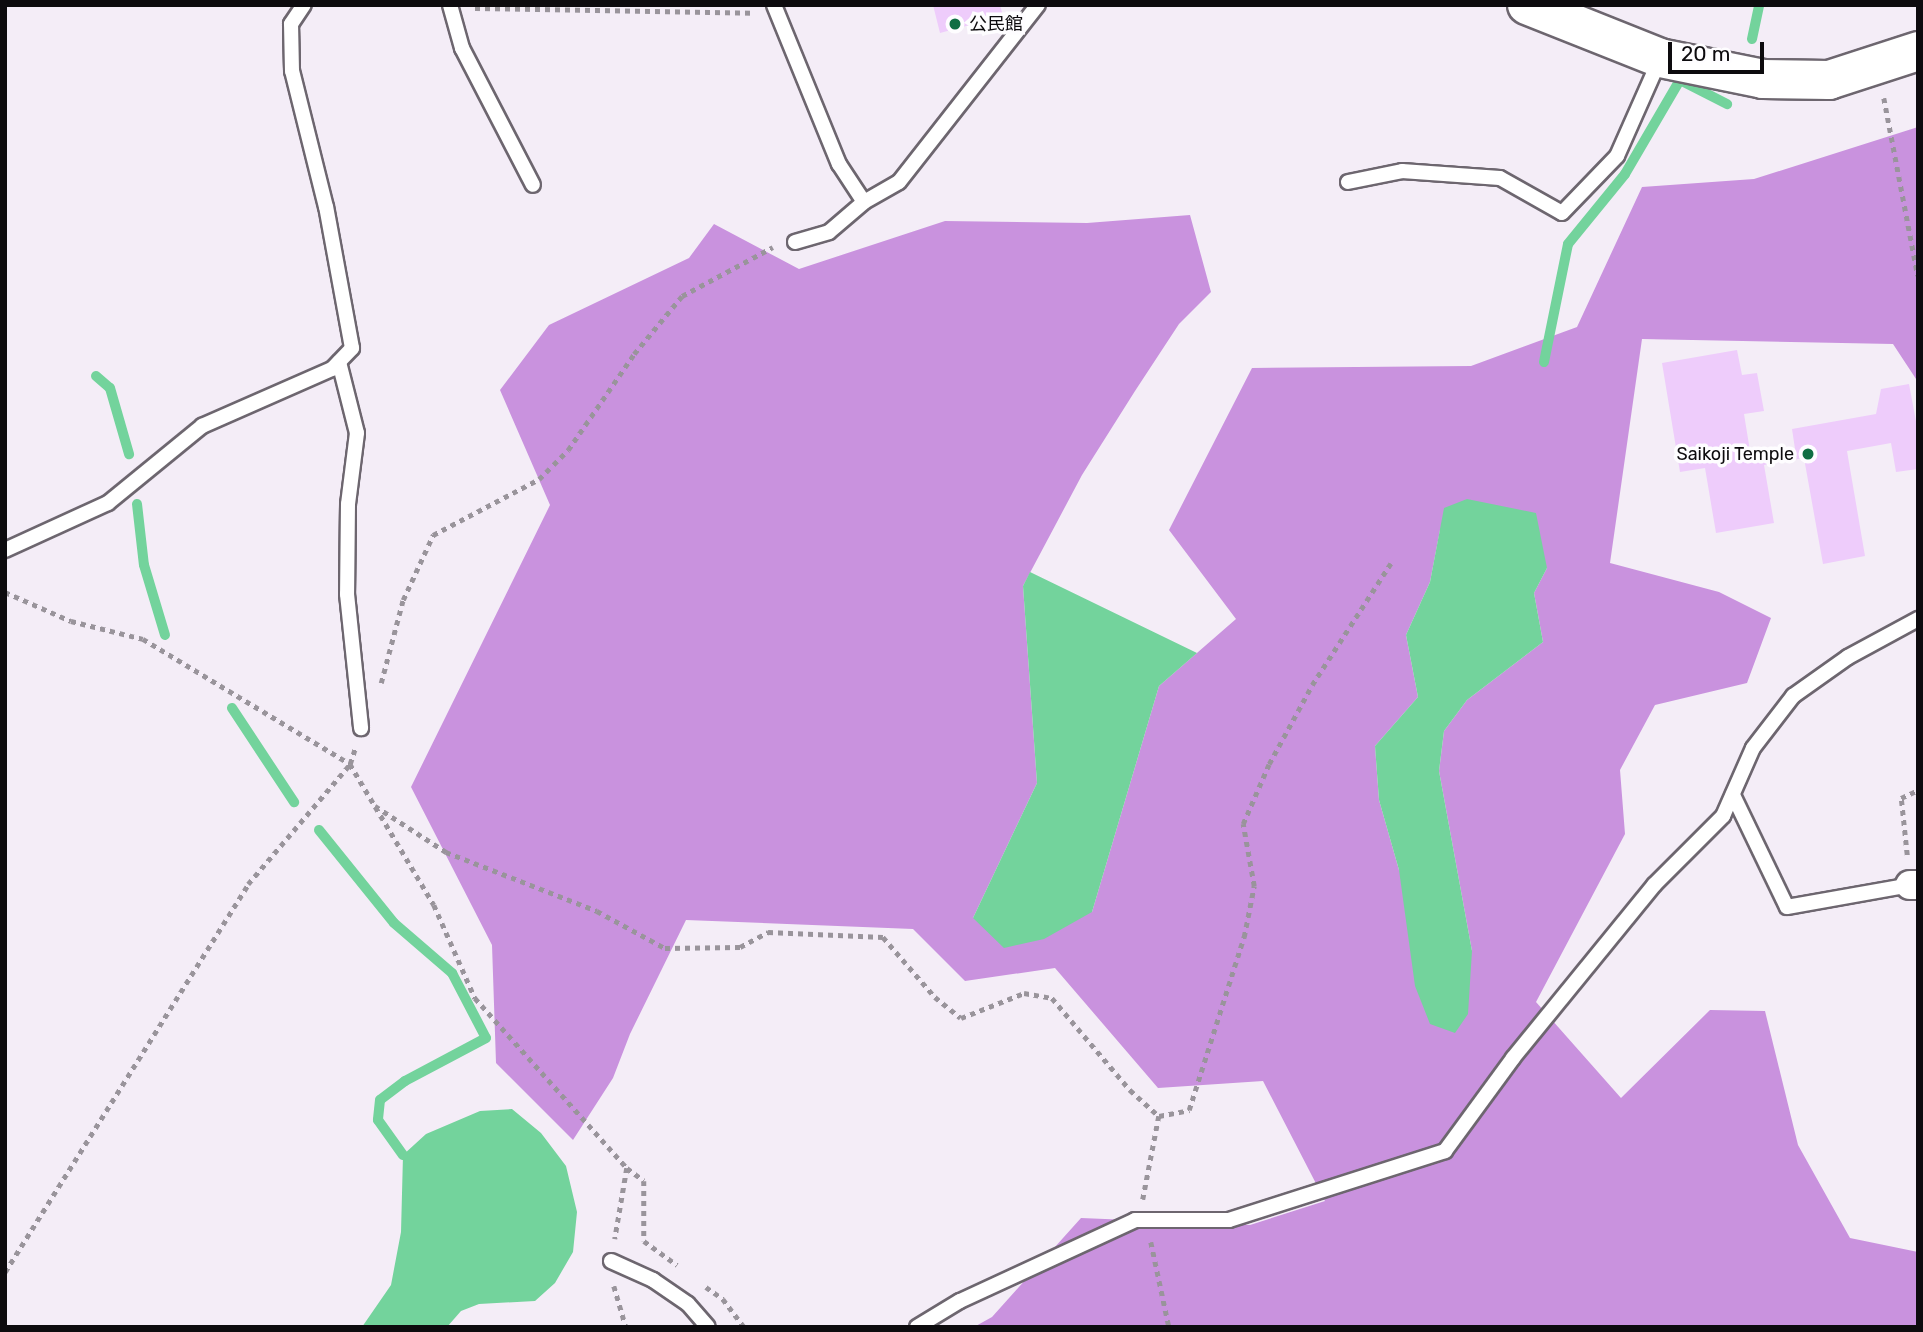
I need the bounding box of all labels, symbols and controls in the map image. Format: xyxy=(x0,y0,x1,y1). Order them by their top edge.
place label: 公民館 xyxy=(969,13,1023,35)
marker: 公民館 xyxy=(947,16,963,32)
scale bar xyxy=(1671,28,1767,72)
text: 20 m xyxy=(1681,41,1730,66)
place label: Saikoji Temple xyxy=(1676,443,1794,465)
marker: Saikoji Temple xyxy=(1800,446,1816,462)

